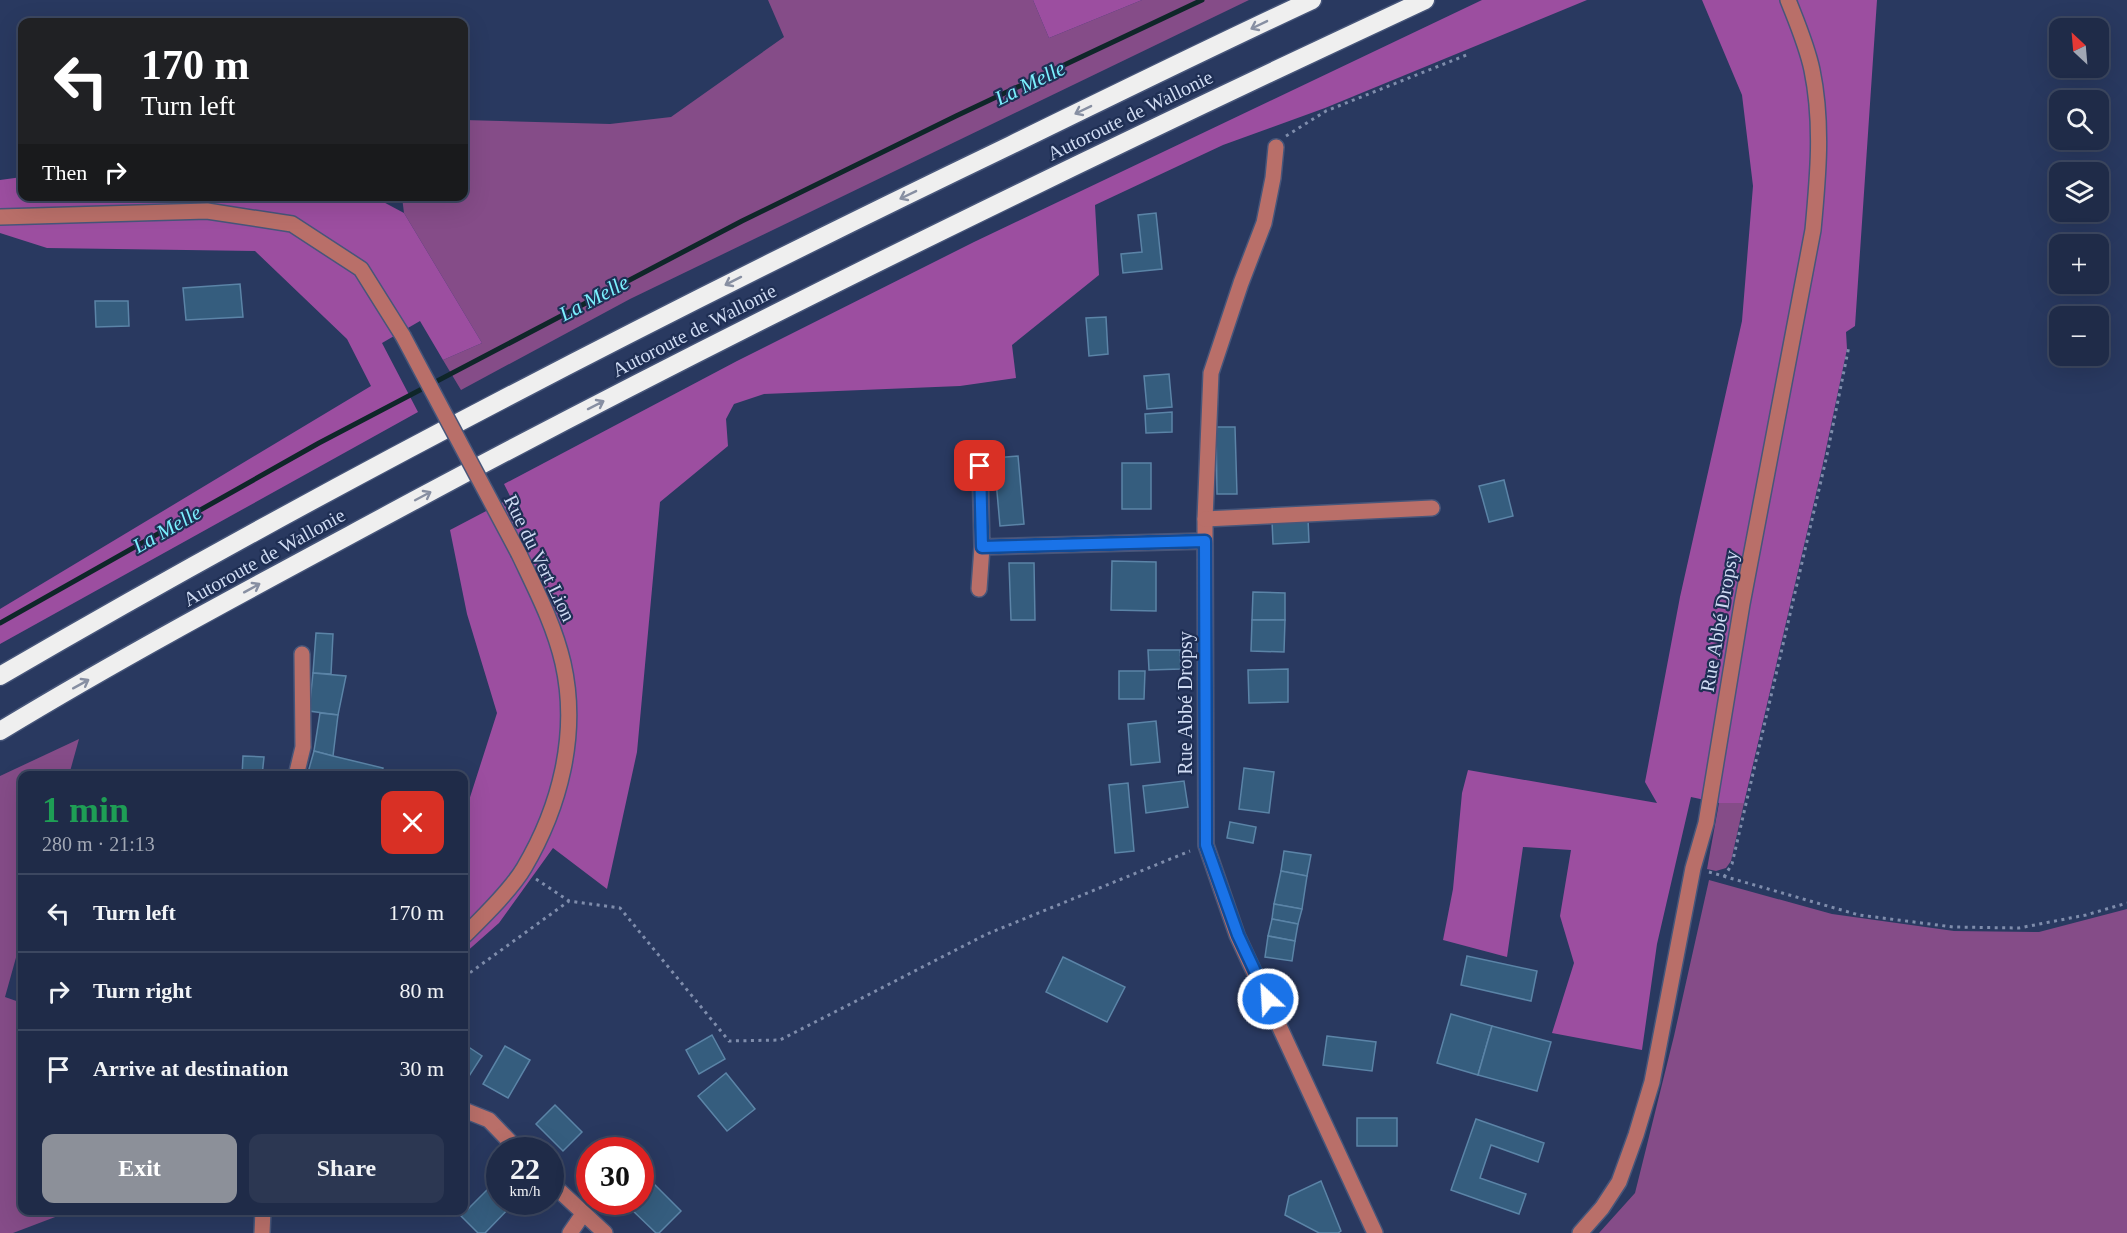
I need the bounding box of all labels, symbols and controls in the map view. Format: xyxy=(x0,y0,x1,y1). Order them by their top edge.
north arrow xyxy=(2049,18,2109,78)
map controls xyxy=(2049,18,2109,366)
one-way arrow xyxy=(1250,20,1268,31)
icon: left xyxy=(42,42,120,120)
text: 170 m xyxy=(141,42,250,88)
water label: La Melle xyxy=(990,56,1069,111)
street label: Autoroute de Wallonie xyxy=(1044,65,1216,165)
button: search xyxy=(2049,90,2109,150)
text: Turn left xyxy=(141,91,235,121)
one-way arrow xyxy=(1075,104,1093,116)
icon: right xyxy=(99,156,132,189)
text: Then xyxy=(42,160,87,185)
button: layers xyxy=(2049,162,2109,222)
one-way arrow xyxy=(899,189,917,201)
button: + xyxy=(2049,234,2109,294)
water label: La Melle xyxy=(554,270,633,327)
one-way arrow xyxy=(724,276,742,288)
street label: Autoroute de Wallonie xyxy=(608,279,780,381)
button: − xyxy=(2049,306,2109,366)
one-way arrow xyxy=(586,399,604,410)
pin xyxy=(954,440,1005,491)
icon: arrive xyxy=(963,449,996,482)
one-way arrow xyxy=(414,490,431,502)
street label: Rue du Vert Lion xyxy=(500,491,580,625)
water label: La Melle xyxy=(128,500,206,559)
street label: Autoroute de Wallonie xyxy=(179,503,349,611)
street label: Rue Abbé Dropsy xyxy=(1696,549,1743,694)
one-way arrow xyxy=(243,582,260,594)
street label: Rue Abbé Dropsy xyxy=(1174,631,1197,775)
one-way arrow xyxy=(72,678,90,689)
text: 1 min xyxy=(42,790,129,830)
button: close xyxy=(381,791,444,854)
text: 280 m · 21:13 xyxy=(42,833,155,855)
icon: left xyxy=(42,897,75,930)
text: Turn left xyxy=(93,900,176,925)
text: 170 m xyxy=(388,900,444,925)
position arrow xyxy=(1236,967,1300,1031)
icon: right xyxy=(42,975,75,1008)
text: Turn right xyxy=(93,978,192,1003)
text: 80 m xyxy=(399,978,444,1003)
icon: arrive xyxy=(42,1053,75,1086)
text: Arrive at destination xyxy=(93,1056,289,1081)
text: 30 m xyxy=(399,1056,444,1081)
button: Exit xyxy=(42,1134,237,1203)
button: Share xyxy=(249,1134,444,1203)
speed limit sign: 30 xyxy=(576,1137,654,1215)
text: 22 xyxy=(510,1152,540,1185)
text: km/h xyxy=(510,1183,540,1199)

